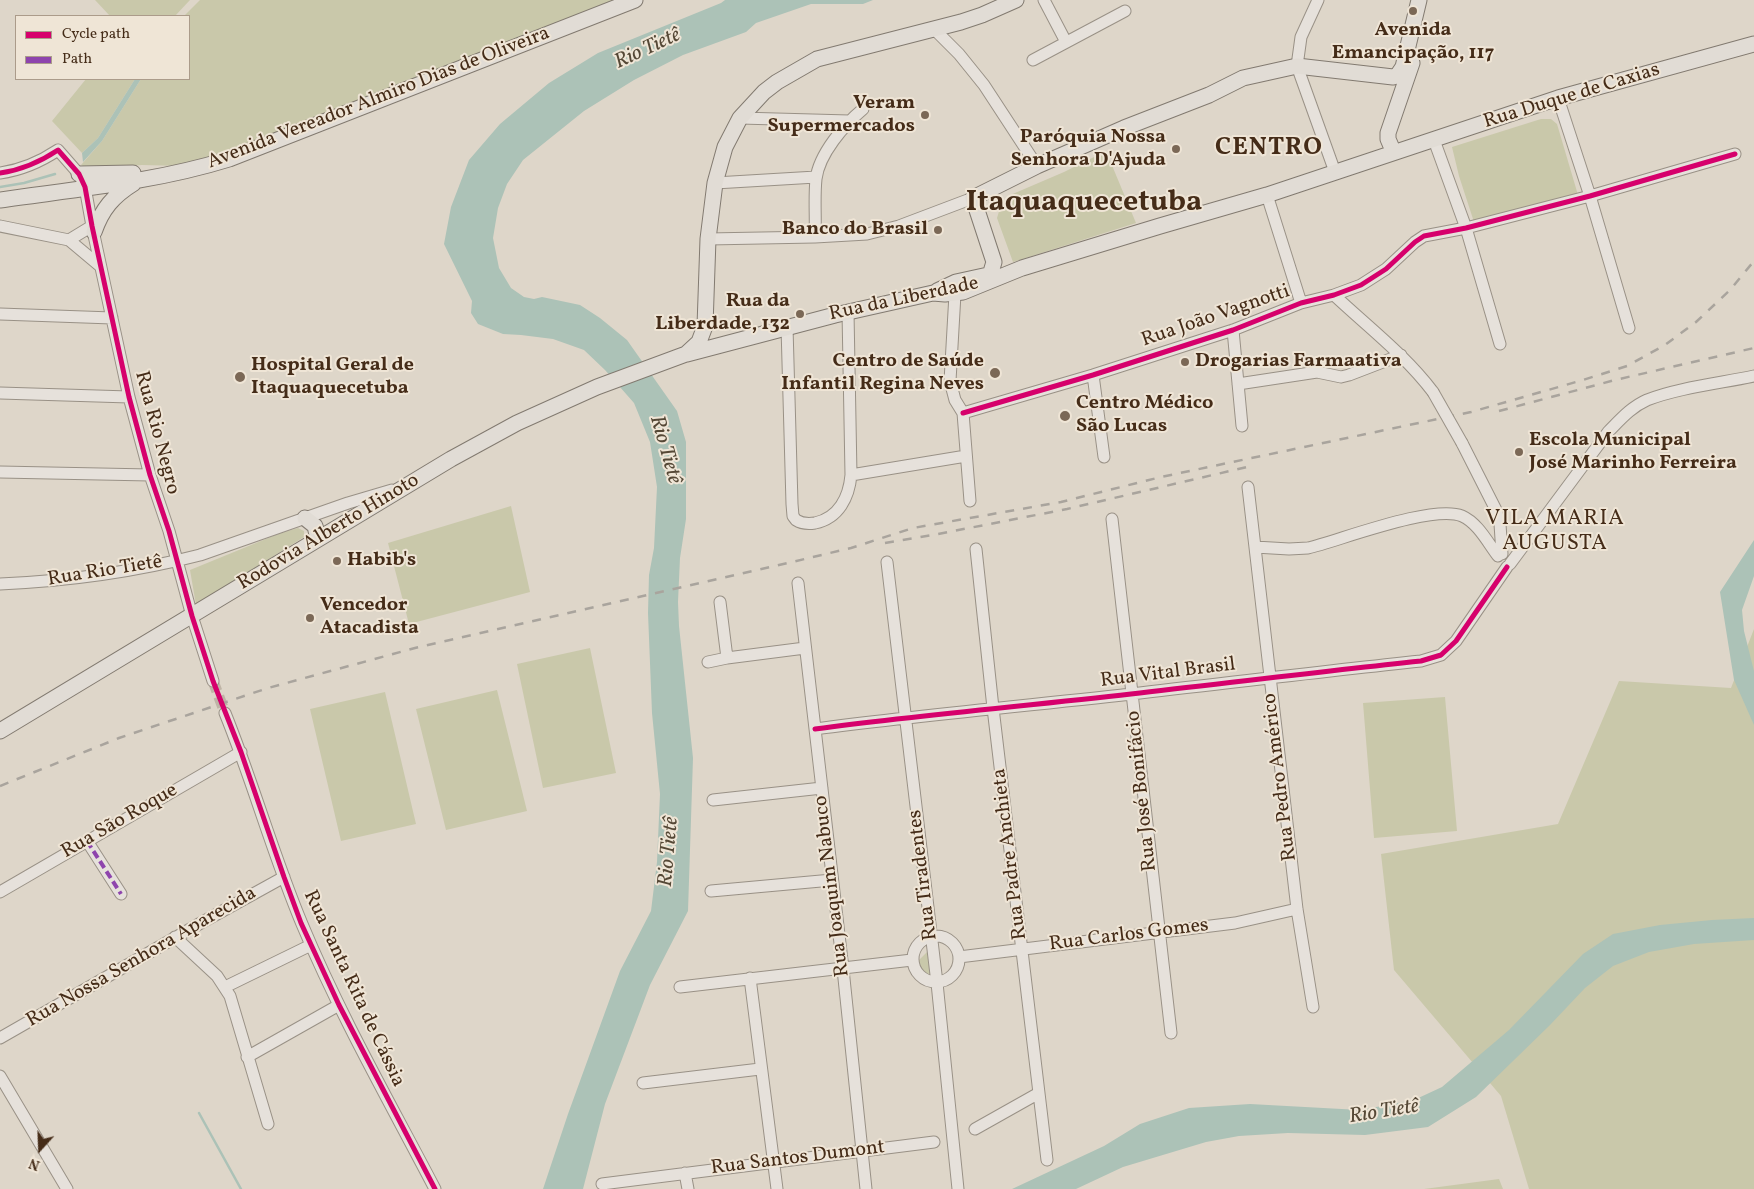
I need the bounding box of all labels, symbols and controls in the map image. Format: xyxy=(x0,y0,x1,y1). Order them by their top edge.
marker: Avenida Emancipação, 117 xyxy=(1407,5,1419,17)
legend xyxy=(15,15,190,80)
place label: Avenida Emancipação, 117 xyxy=(1332,19,1494,66)
street label: Avenida Vereador Almiro Dias de Oliveira xyxy=(204,22,554,176)
text: Cycle path xyxy=(62,24,130,45)
water label: Rio Tietê xyxy=(611,24,685,76)
text: Path xyxy=(62,49,92,70)
street label: Rua Duque de Caxias xyxy=(1481,59,1663,135)
place label: Veram Supermercados xyxy=(767,92,915,139)
marker: Veram Supermercados xyxy=(919,109,931,121)
place label: Paróquia Nossa Senhora D'Ajuda xyxy=(1011,126,1166,173)
district label: CENTRO xyxy=(1214,134,1324,164)
marker: Paróquia Nossa Senhora D'Ajuda xyxy=(1170,143,1182,155)
district label: Itaquaquecetuba xyxy=(966,186,1202,222)
place label: Banco do Brasil xyxy=(782,218,928,242)
marker: Banco do Brasil xyxy=(932,224,944,236)
street label: Rua da Liberdade xyxy=(827,272,981,328)
street label: Rua João Vagnotti xyxy=(1139,280,1293,354)
place label: Rua da Liberdade, 132 xyxy=(655,290,790,337)
marker: Rua da Liberdade, 132 xyxy=(794,308,806,320)
place label: Centro de Saúde Infantil Regina Neves xyxy=(781,350,984,397)
place label: Drogarias Farmaativa xyxy=(1195,350,1402,374)
place label: Hospital Geral de Itaquaquecetuba xyxy=(251,354,414,401)
marker: Drogarias Farmaativa xyxy=(1179,356,1191,368)
marker: Centro de Saúde Infantil Regina Neves xyxy=(988,366,1002,380)
street label: Rua Rio Negro xyxy=(128,369,184,497)
marker: Hospital Geral de Itaquaquecetuba xyxy=(233,370,247,384)
place label: Centro Médico São Lucas xyxy=(1076,392,1213,439)
marker: Centro Médico São Lucas xyxy=(1058,409,1072,423)
water label: Rio Tietê xyxy=(642,413,686,487)
place label: Escola Municipal José Marinho Ferreira xyxy=(1529,429,1737,476)
marker: Escola Municipal José Marinho Ferreira xyxy=(1513,446,1525,458)
street label: Rodovia Alberto Hinoto xyxy=(234,469,424,597)
district label: VILA MARIA AUGUSTA xyxy=(1484,507,1626,558)
place label: Habib's xyxy=(347,549,416,573)
street label: Rua Rio Tietê xyxy=(46,551,164,593)
marker: Habib's xyxy=(331,555,343,567)
place label: Vencedor Atacadista xyxy=(320,594,419,641)
marker: Vencedor Atacadista xyxy=(304,612,316,624)
street label: Rua Vital Brasil xyxy=(1099,654,1237,694)
street label: Rua Pedro Américo xyxy=(1259,692,1303,862)
street label: Rua José Bonifácio xyxy=(1123,709,1163,873)
street label: Rua Padre Anchieta xyxy=(989,767,1033,941)
street label: Rua São Roque xyxy=(58,779,182,865)
street label: Rua Joaquim Nabuco xyxy=(810,794,856,978)
street label: Rua Tiradentes xyxy=(904,808,944,942)
water label: Rio Tietê xyxy=(654,816,686,888)
street label: Rua Nossa Senhora Aparecida xyxy=(23,882,261,1034)
street label: Rua Santa Rita de Cássia xyxy=(297,887,409,1091)
street label: Rua Carlos Gomes xyxy=(1048,914,1210,958)
water label: Rio Tietê xyxy=(1347,1095,1421,1131)
north arrow xyxy=(15,1124,65,1174)
street label: Rua Santos Dumont xyxy=(710,1136,886,1182)
text: N xyxy=(27,1153,43,1174)

